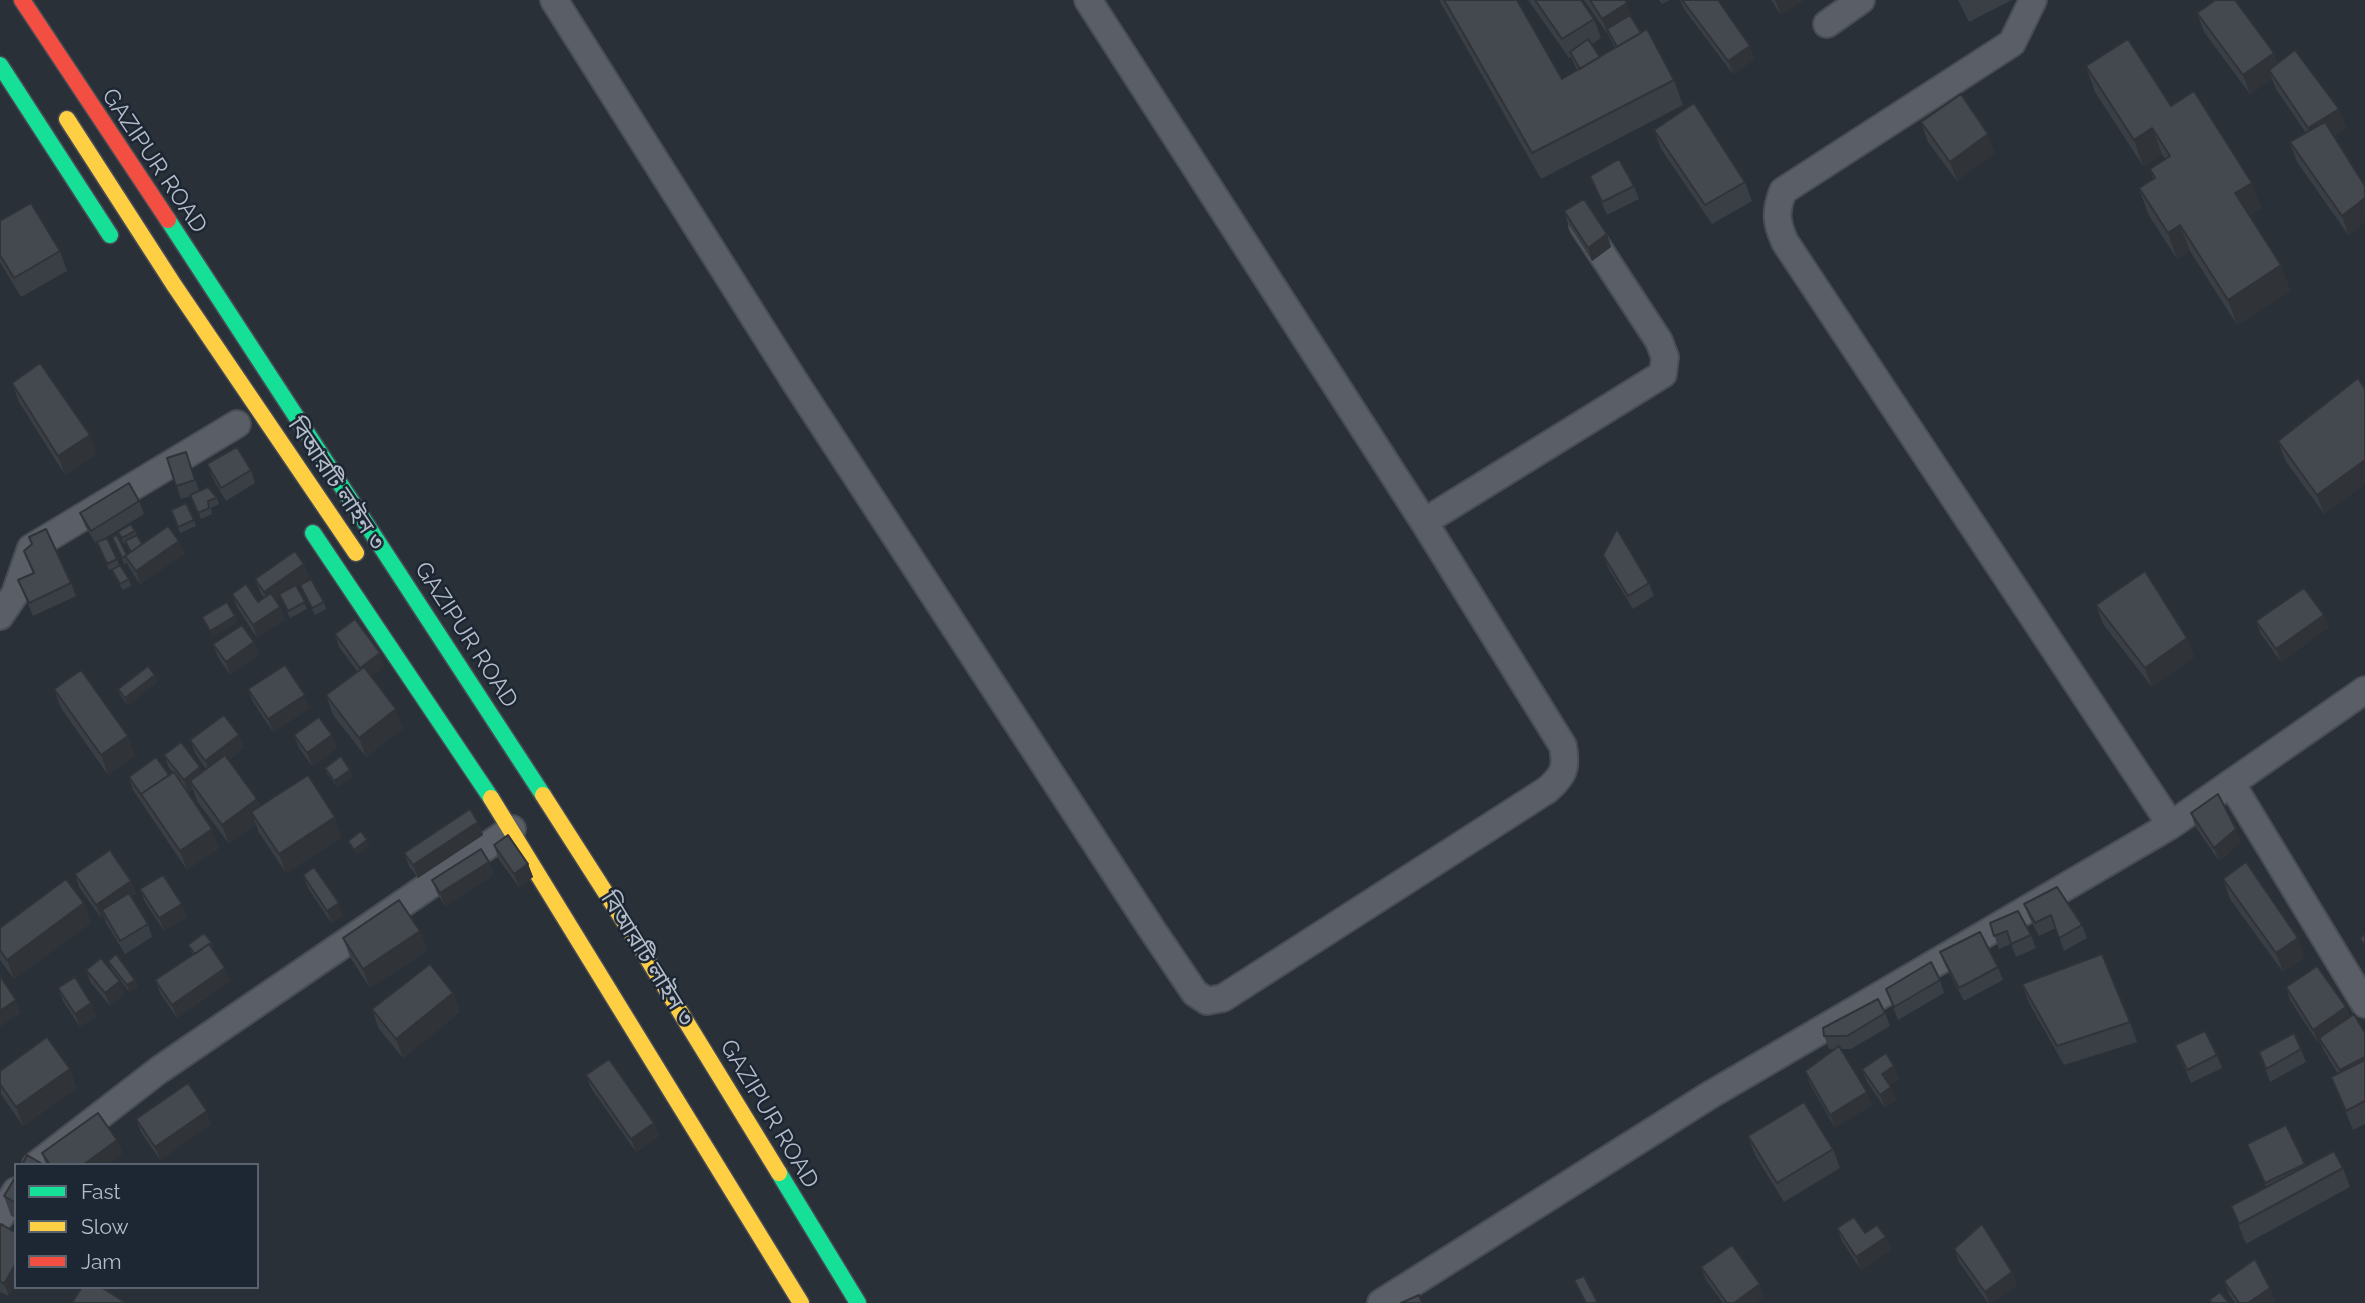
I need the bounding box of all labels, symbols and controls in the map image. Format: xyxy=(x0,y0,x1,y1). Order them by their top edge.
street label: GAZIPUR ROAD xyxy=(95,83,213,239)
street label: বিআরটি লাইন ৩ xyxy=(282,413,390,555)
street label: GAZIPUR ROAD xyxy=(409,557,523,713)
street label: বিআরটি লাইন ৩ xyxy=(595,887,699,1031)
street label: GAZIPUR ROAD xyxy=(714,1035,824,1193)
legend xyxy=(14,1163,259,1289)
text: Fast xyxy=(81,1179,121,1204)
text: Slow xyxy=(81,1214,129,1239)
text: Jam xyxy=(81,1249,122,1274)

